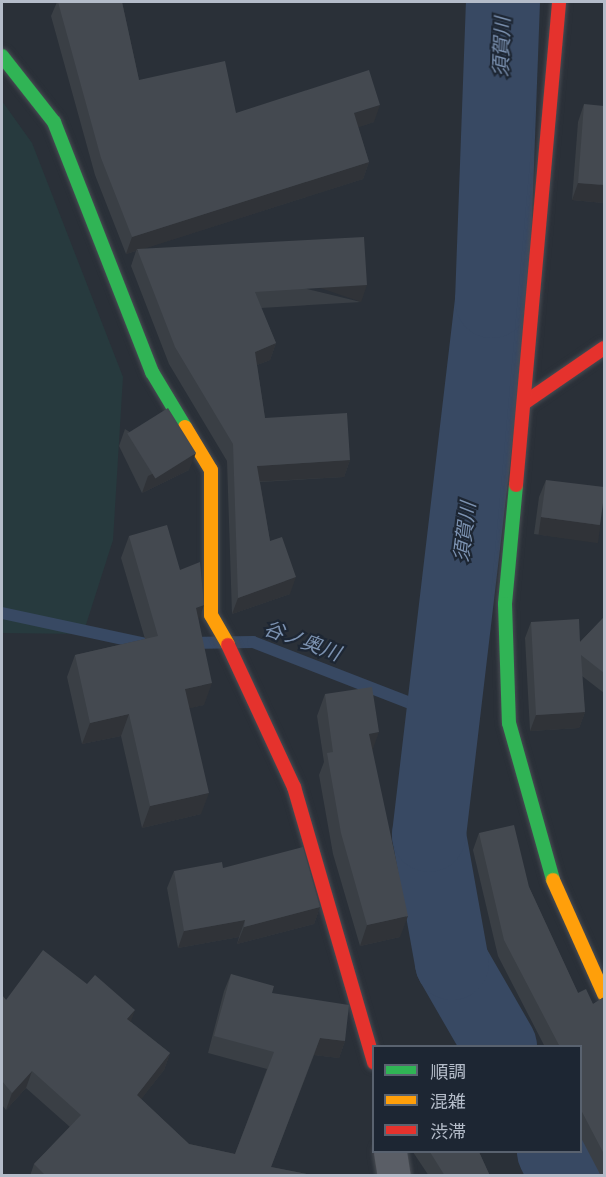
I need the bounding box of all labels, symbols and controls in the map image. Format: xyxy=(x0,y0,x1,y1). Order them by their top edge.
water label: 須賀川 xyxy=(489,17,515,77)
water label: 須賀川 xyxy=(449,501,481,563)
water label: 谷ノ奥川 xyxy=(260,616,344,666)
legend xyxy=(372,1045,582,1153)
text: 順調 xyxy=(430,1061,466,1082)
text: 混雑 xyxy=(430,1091,466,1112)
text: 渋滞 xyxy=(430,1121,466,1142)

